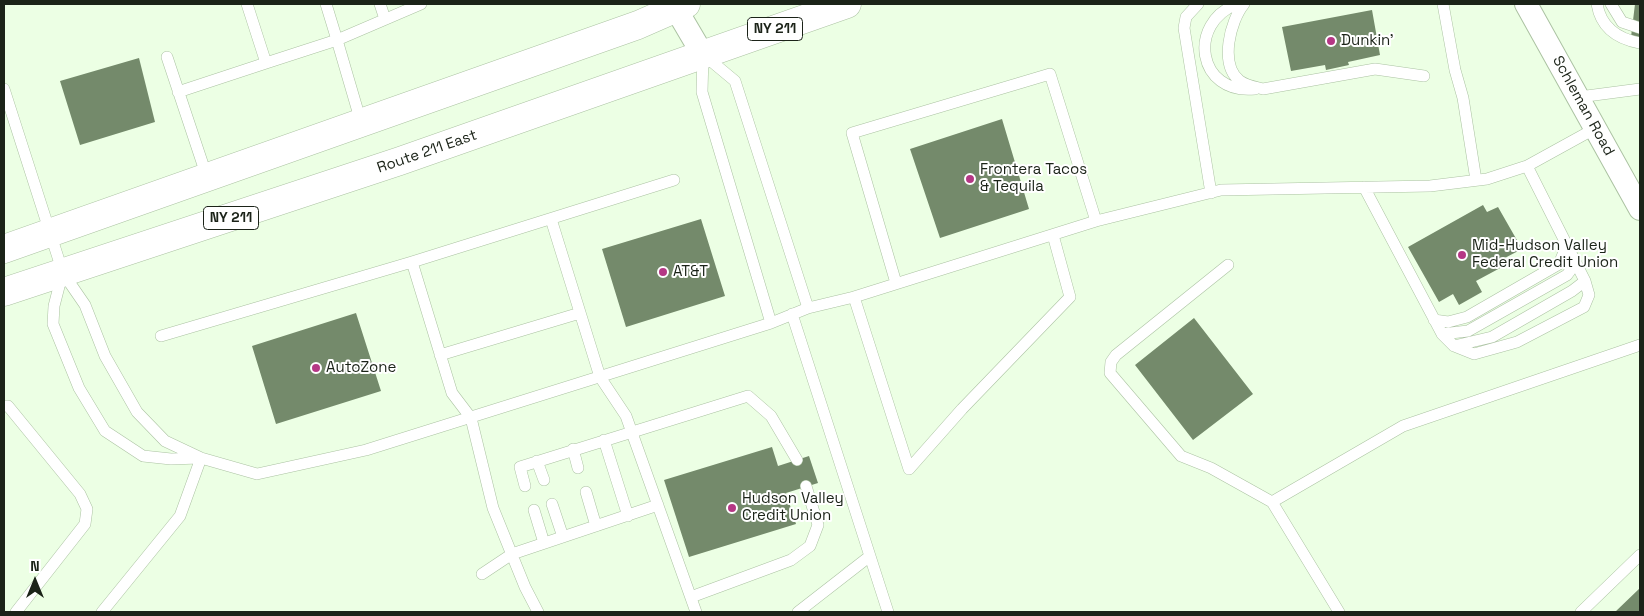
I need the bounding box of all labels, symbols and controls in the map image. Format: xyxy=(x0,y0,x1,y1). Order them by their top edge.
road number: NY 211 xyxy=(748,18,802,40)
place label: Dunkin' xyxy=(1341,32,1394,50)
marker: Dunkin' xyxy=(1325,35,1337,47)
street label: Schleman Road xyxy=(1548,53,1618,159)
street label: Route 211 East xyxy=(375,127,479,177)
place label: Frontera Tacos & Tequila xyxy=(980,161,1087,196)
marker: Frontera Tacos & Tequila xyxy=(964,173,976,185)
road number: NY 211 xyxy=(204,207,258,230)
place label: Mid-Hudson Valley Federal Credit Union xyxy=(1472,237,1618,272)
marker: Mid-Hudson Valley Federal Credit Union xyxy=(1456,249,1468,261)
place label: AT&T xyxy=(673,263,708,281)
marker: AT&T xyxy=(657,266,669,278)
place label: AutoZone xyxy=(326,359,396,377)
marker: AutoZone xyxy=(310,362,322,374)
place label: Hudson Valley Credit Union xyxy=(742,490,844,525)
marker: Hudson Valley Credit Union xyxy=(726,502,738,514)
north arrow xyxy=(10,556,60,606)
text: N xyxy=(30,557,40,575)

